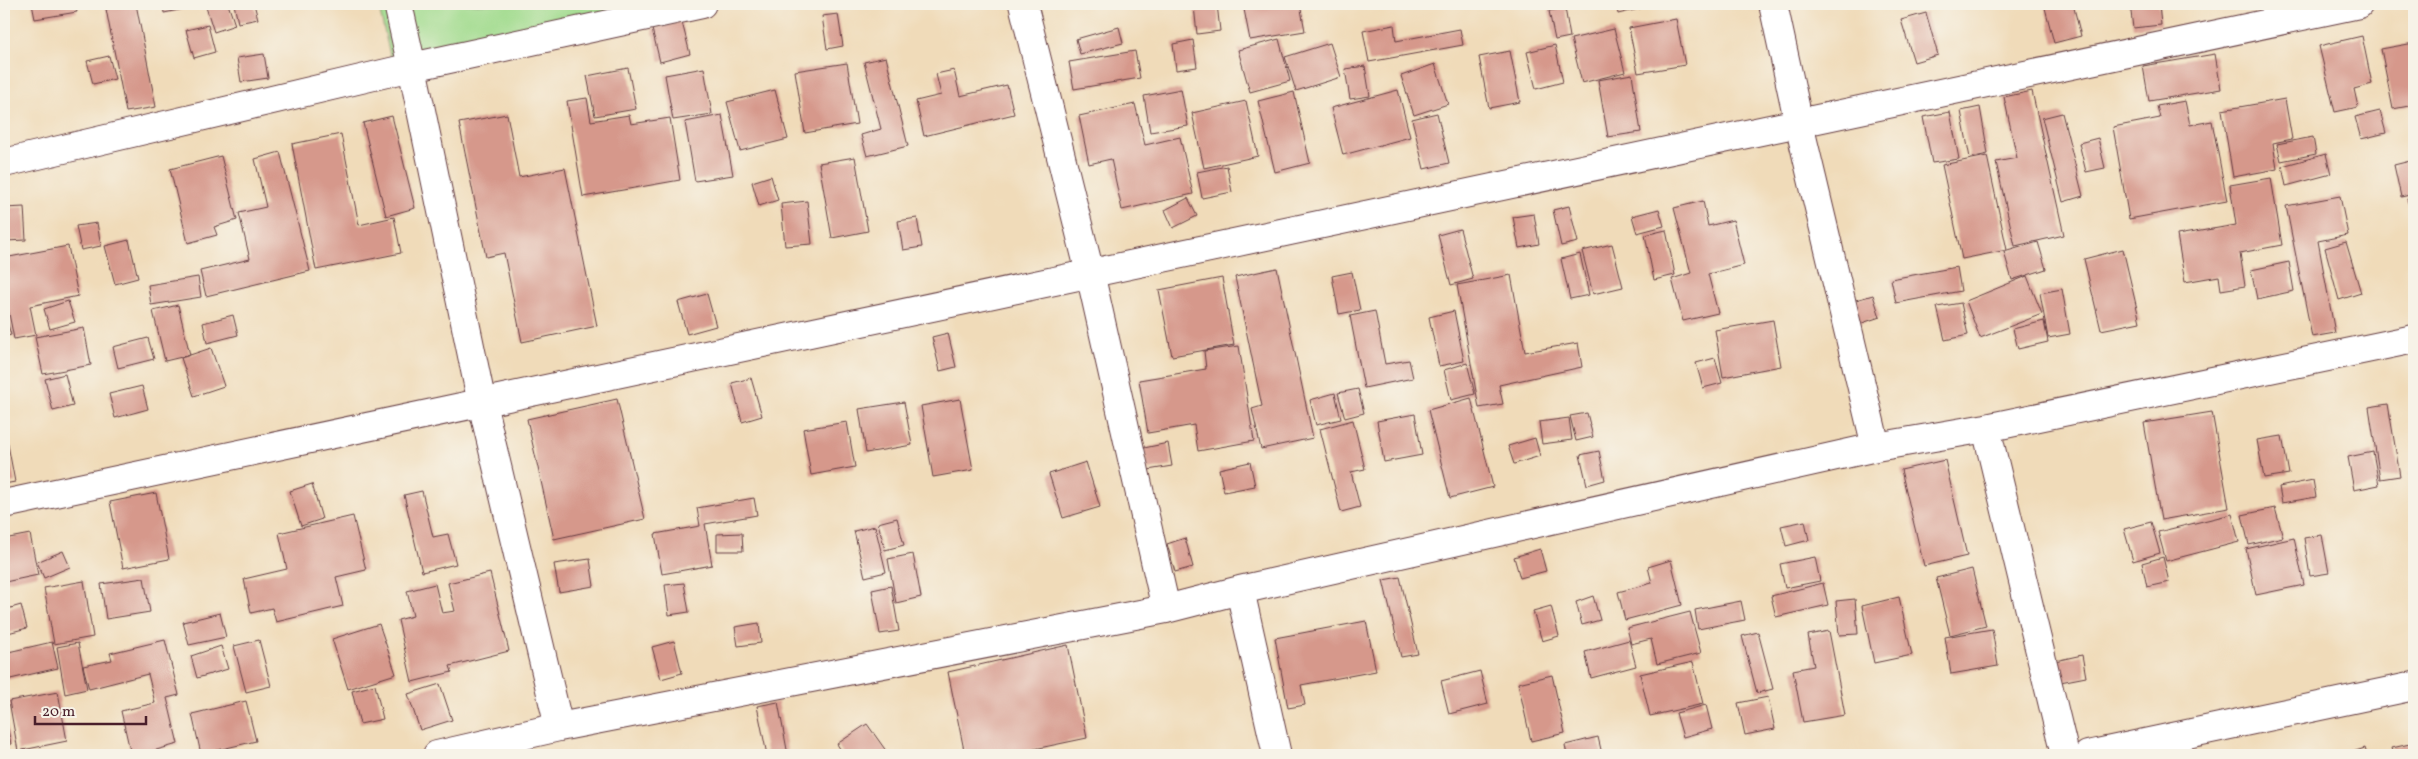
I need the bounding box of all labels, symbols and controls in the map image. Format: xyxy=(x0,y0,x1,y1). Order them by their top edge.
scale bar xyxy=(35,694,146,726)
text: 20 m xyxy=(42,702,75,723)

